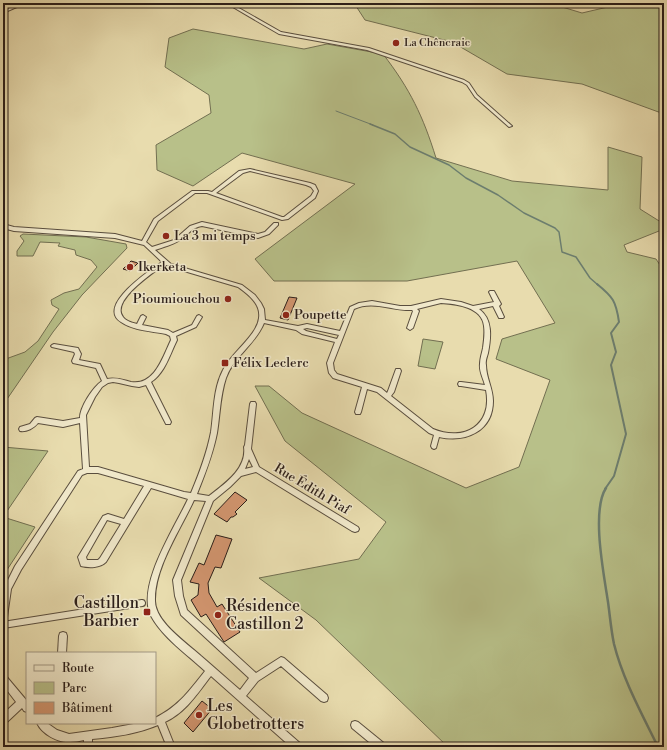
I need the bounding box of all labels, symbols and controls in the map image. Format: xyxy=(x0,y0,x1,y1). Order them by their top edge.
place label: La Chêneraie xyxy=(404,36,471,50)
marker: La Chêneraie xyxy=(391,38,401,48)
place label: La 3 mi temps xyxy=(174,228,256,244)
marker: La 3 mi temps xyxy=(161,231,171,241)
place label: Ikerketa xyxy=(138,259,187,275)
marker: Ikerketa xyxy=(125,262,135,272)
place label: Pioumiouchou xyxy=(133,291,221,307)
marker: Pioumiouchou xyxy=(223,294,233,304)
place label: Poupette xyxy=(294,307,347,323)
marker: Poupette xyxy=(281,310,291,320)
place label: Félix Leclerc xyxy=(233,355,309,371)
marker: Félix Leclerc xyxy=(220,358,230,368)
street label: Rue Édith Piaf xyxy=(271,459,355,519)
place label: Castillon Barbier xyxy=(74,593,139,631)
place label: Résidence Castillon 2 xyxy=(226,596,304,634)
marker: Castillon Barbier xyxy=(142,607,152,617)
marker: Résidence Castillon 2 xyxy=(213,610,223,620)
legend xyxy=(26,652,156,724)
text: Route xyxy=(62,661,94,676)
text: Parc xyxy=(62,681,87,696)
place label: Les Globetrotters xyxy=(207,696,304,734)
text: Bâtiment xyxy=(61,701,113,716)
marker: Les Globetrotters xyxy=(194,710,204,720)

